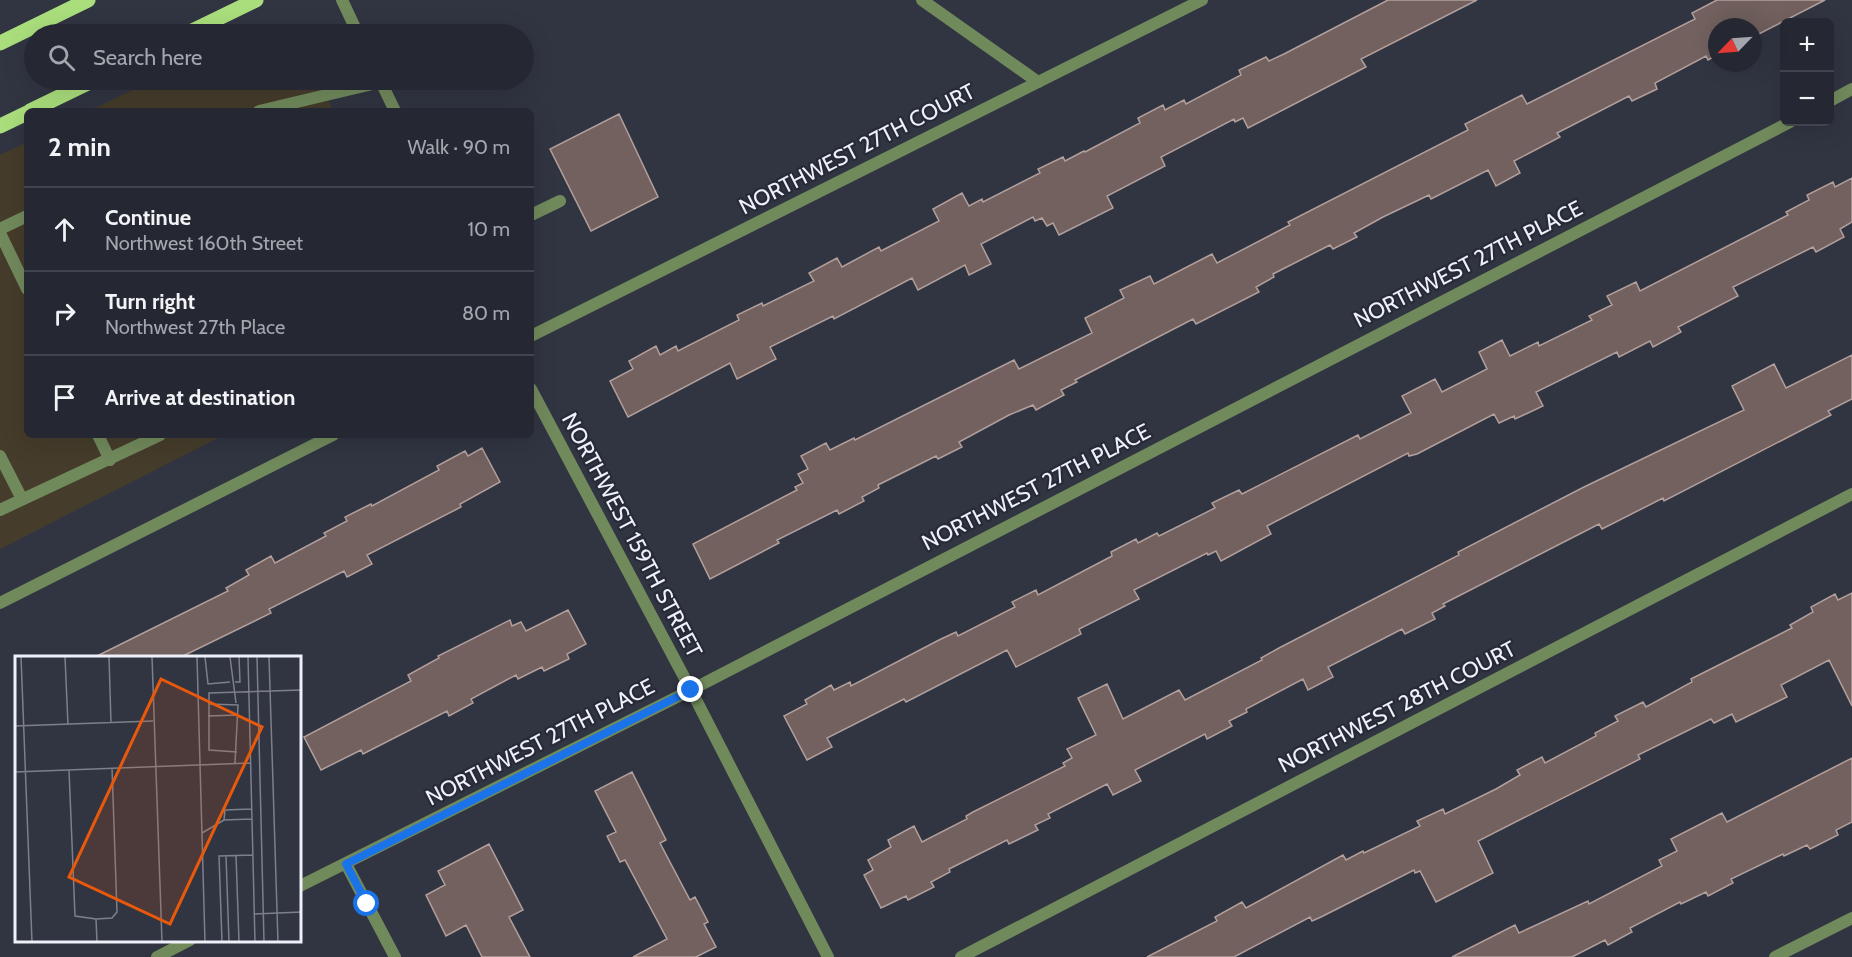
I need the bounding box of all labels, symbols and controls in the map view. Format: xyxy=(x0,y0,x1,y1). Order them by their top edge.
north arrow xyxy=(1708,18,1762,72)
map controls xyxy=(1780,18,1834,126)
button: + xyxy=(1780,18,1834,72)
search box xyxy=(24,24,534,90)
icon: search xyxy=(45,41,78,74)
text: Search here xyxy=(93,44,202,71)
button: − xyxy=(1780,72,1834,126)
street label: NORTHWEST 27TH COURT xyxy=(735,78,980,220)
text: 2 min xyxy=(48,131,111,163)
text: Walk · 90 m xyxy=(407,135,510,159)
street label: NORTHWEST 27TH PLACE xyxy=(1349,195,1587,333)
text: Continue xyxy=(105,204,191,231)
icon: ahead xyxy=(48,213,81,246)
text: 10 m xyxy=(467,217,510,241)
text: Northwest 160th Street xyxy=(105,231,303,255)
text: Turn right xyxy=(105,288,195,315)
icon: right xyxy=(48,297,81,330)
text: 80 m xyxy=(462,301,510,325)
text: Northwest 27th Place xyxy=(105,315,285,339)
icon: arrive xyxy=(48,381,81,414)
text: Arrive at destination xyxy=(105,384,295,411)
street label: NORTHWEST 159TH STREET xyxy=(556,408,708,662)
street label: NORTHWEST 27TH PLACE xyxy=(917,418,1155,556)
street label: NORTHWEST 28TH COURT xyxy=(1274,635,1520,779)
inset map xyxy=(15,656,302,942)
street label: NORTHWEST 27TH PLACE xyxy=(421,673,659,811)
route end xyxy=(677,676,703,702)
route start xyxy=(353,890,379,916)

